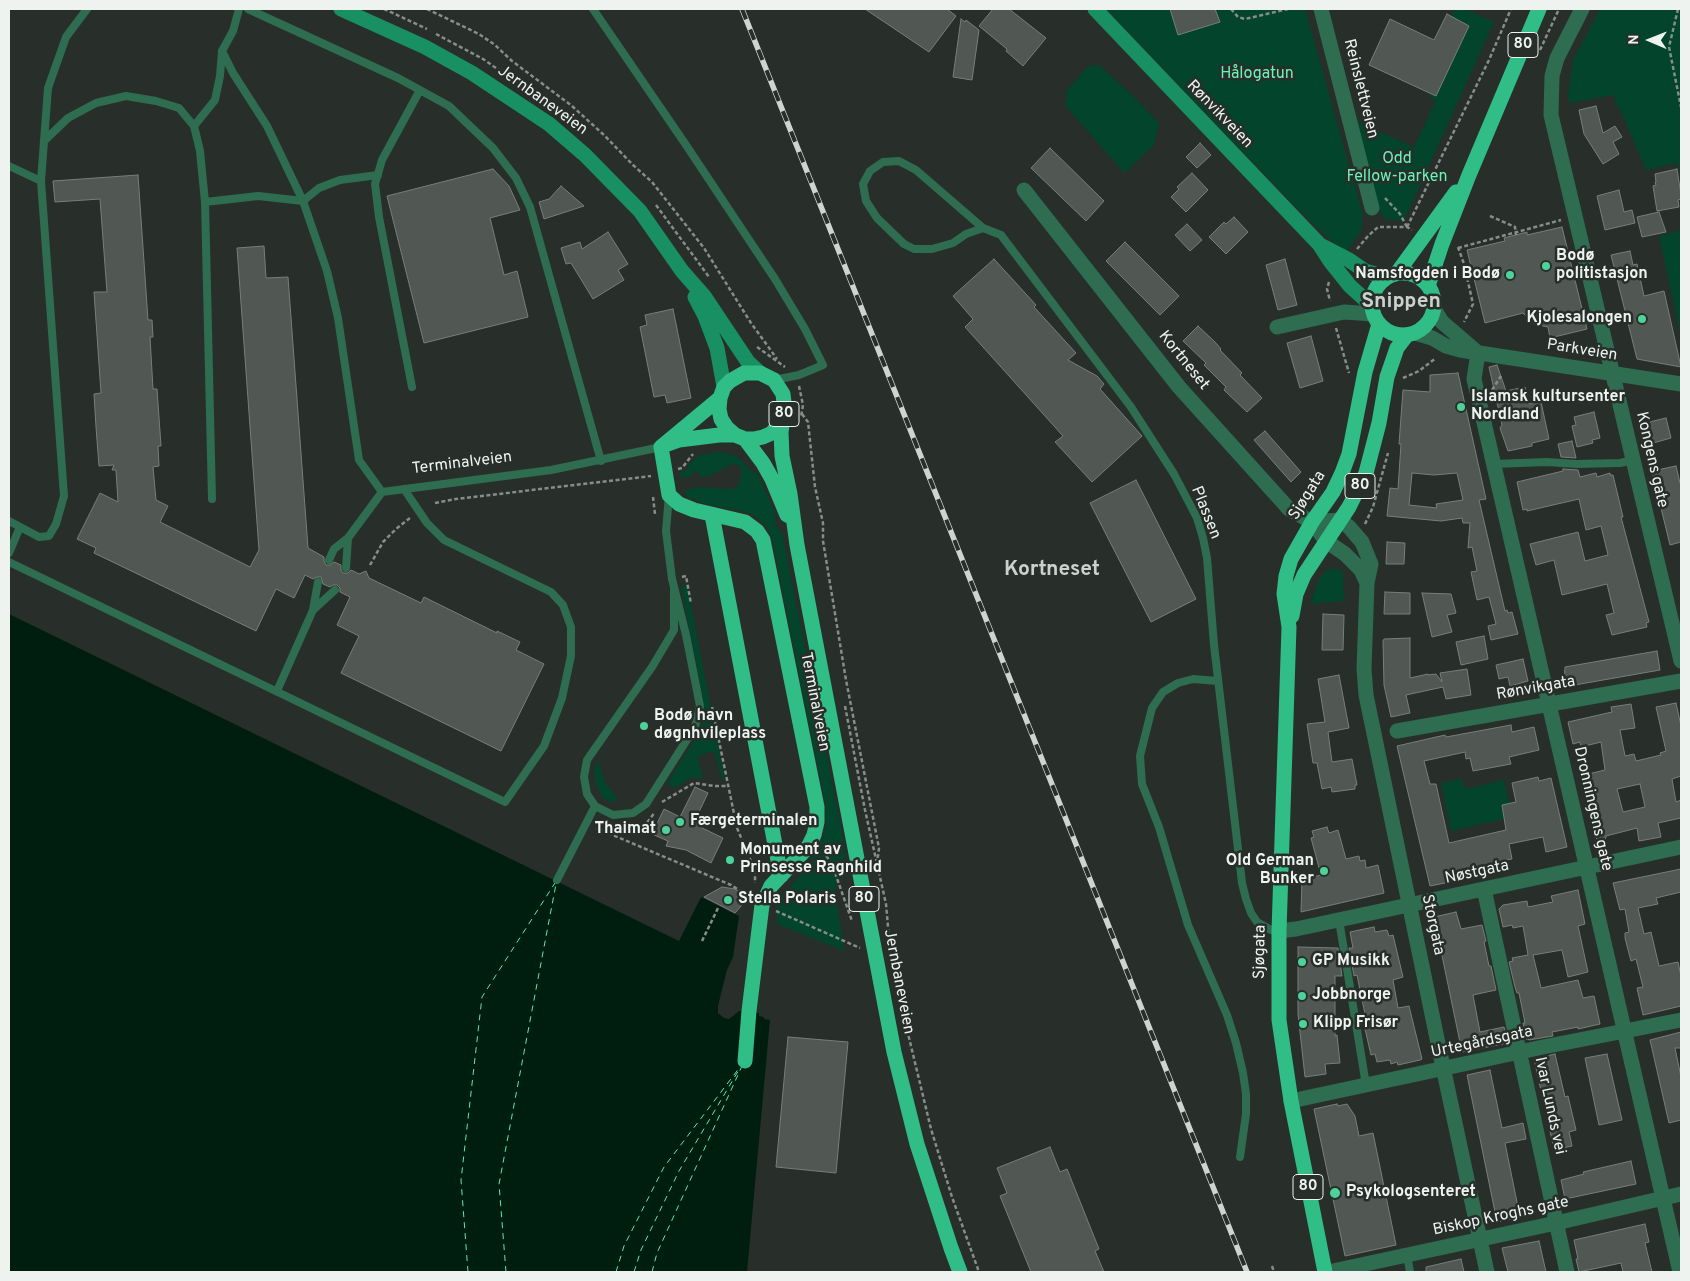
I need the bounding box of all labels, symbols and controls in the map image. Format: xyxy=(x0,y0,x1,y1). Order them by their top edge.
north arrow xyxy=(1625,15,1675,65)
road number: 80 xyxy=(1508,32,1538,58)
text: N xyxy=(1626,35,1643,45)
street label: Reinslettveien xyxy=(1338,37,1382,141)
street label: Jernbaneveien xyxy=(493,62,591,140)
park label: Hålogatun xyxy=(1220,65,1294,85)
street label: Rønvikveien xyxy=(1182,77,1256,153)
park label: Odd Fellow-parken xyxy=(1346,150,1448,188)
place label: Bodø politistasjon xyxy=(1556,247,1648,285)
marker: Bodø politistasjon xyxy=(1540,260,1552,272)
place label: Namsfogden i Bodø xyxy=(1355,265,1500,285)
marker: Namsfogden i Bodø xyxy=(1504,269,1516,281)
district label: Snippen xyxy=(1361,290,1441,316)
place label: Kjolesalongen xyxy=(1526,309,1632,329)
marker: Kjolesalongen xyxy=(1636,313,1648,325)
street label: Kortneset xyxy=(1153,328,1213,394)
street label: Parkveien xyxy=(1545,336,1619,366)
place label: Islamsk kultursenter Nordland xyxy=(1471,388,1625,426)
marker: Islamsk kultursenter Nordland xyxy=(1455,401,1467,413)
road number: 80 xyxy=(769,402,799,426)
street label: Kongens gate xyxy=(1631,410,1671,510)
street label: Terminalveien xyxy=(411,448,513,480)
street label: Sjøgata xyxy=(1285,468,1331,524)
road number: 80 xyxy=(1345,474,1375,498)
street label: Plassen xyxy=(1186,484,1224,542)
district label: Kortneset xyxy=(1004,558,1100,584)
street label: Terminalveien xyxy=(795,651,833,753)
street label: Rønvikgata xyxy=(1495,673,1577,705)
place label: Bodø havn døgnhvileplass xyxy=(654,707,766,745)
marker: Bodø havn døgnhvileplass xyxy=(638,720,650,732)
street label: Dronningens gate xyxy=(1568,745,1616,873)
place label: Færgeterminalen xyxy=(690,812,817,832)
marker: Færgeterminalen xyxy=(674,816,686,828)
place label: Thaimat xyxy=(594,820,656,840)
marker: Thaimat xyxy=(660,824,672,836)
place label: Monument av Prinsesse Ragnhild xyxy=(740,841,882,879)
place label: Old German Bunker xyxy=(1226,852,1314,890)
marker: Monument av Prinsesse Ragnhild xyxy=(724,854,736,866)
street label: Nøstgata xyxy=(1443,857,1511,889)
marker: Old German Bunker xyxy=(1318,865,1330,877)
road number: 80 xyxy=(849,886,879,912)
place label: Stella Polaris xyxy=(738,890,837,910)
street label: Storgata xyxy=(1416,893,1448,957)
marker: Stella Polaris xyxy=(722,894,734,906)
street label: Sjøgata xyxy=(1251,925,1271,979)
street label: Jernbaneveien xyxy=(878,928,918,1036)
place label: GP Musikk xyxy=(1312,952,1390,972)
marker: GP Musikk xyxy=(1296,956,1308,968)
place label: Jobbnorge xyxy=(1312,986,1391,1006)
marker: Jobbnorge xyxy=(1296,990,1308,1002)
place label: Klipp Frisør xyxy=(1313,1014,1398,1034)
marker: Klipp Frisør xyxy=(1297,1018,1309,1030)
street label: Urtegårdsgata xyxy=(1429,1023,1535,1063)
street label: Ivar Lunds vei xyxy=(1529,1055,1569,1157)
road number: 80 xyxy=(1293,1174,1323,1200)
place label: Psykologsenteret xyxy=(1346,1183,1476,1203)
marker: Psykologsenteret xyxy=(1328,1186,1342,1200)
street label: Biskop Kroghs gate xyxy=(1431,1193,1571,1241)

